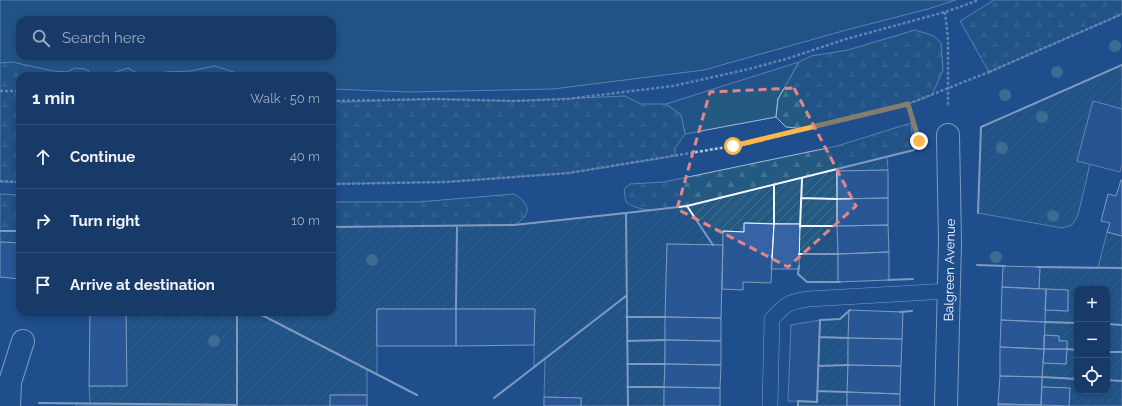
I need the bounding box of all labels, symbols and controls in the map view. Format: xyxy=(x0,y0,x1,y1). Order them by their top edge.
search box xyxy=(16,16,336,60)
icon: search xyxy=(30,27,52,49)
text: Search here xyxy=(62,29,145,47)
text: 1 min xyxy=(32,88,75,108)
text: Walk · 50 m xyxy=(250,91,320,106)
route end xyxy=(910,132,928,150)
route start xyxy=(724,137,742,155)
icon: ahead xyxy=(32,146,54,168)
text: Continue xyxy=(70,148,135,166)
text: 40 m xyxy=(290,149,320,164)
icon: right xyxy=(32,210,54,232)
text: Turn right xyxy=(70,212,140,230)
text: 10 m xyxy=(291,213,320,228)
street label: Balgreen Avenue xyxy=(941,218,958,322)
icon: arrive xyxy=(32,274,54,296)
text: Arrive at destination xyxy=(70,276,215,294)
map controls xyxy=(1074,286,1110,394)
button: + xyxy=(1074,286,1110,322)
button: − xyxy=(1074,322,1110,358)
button: locate xyxy=(1074,358,1110,394)

